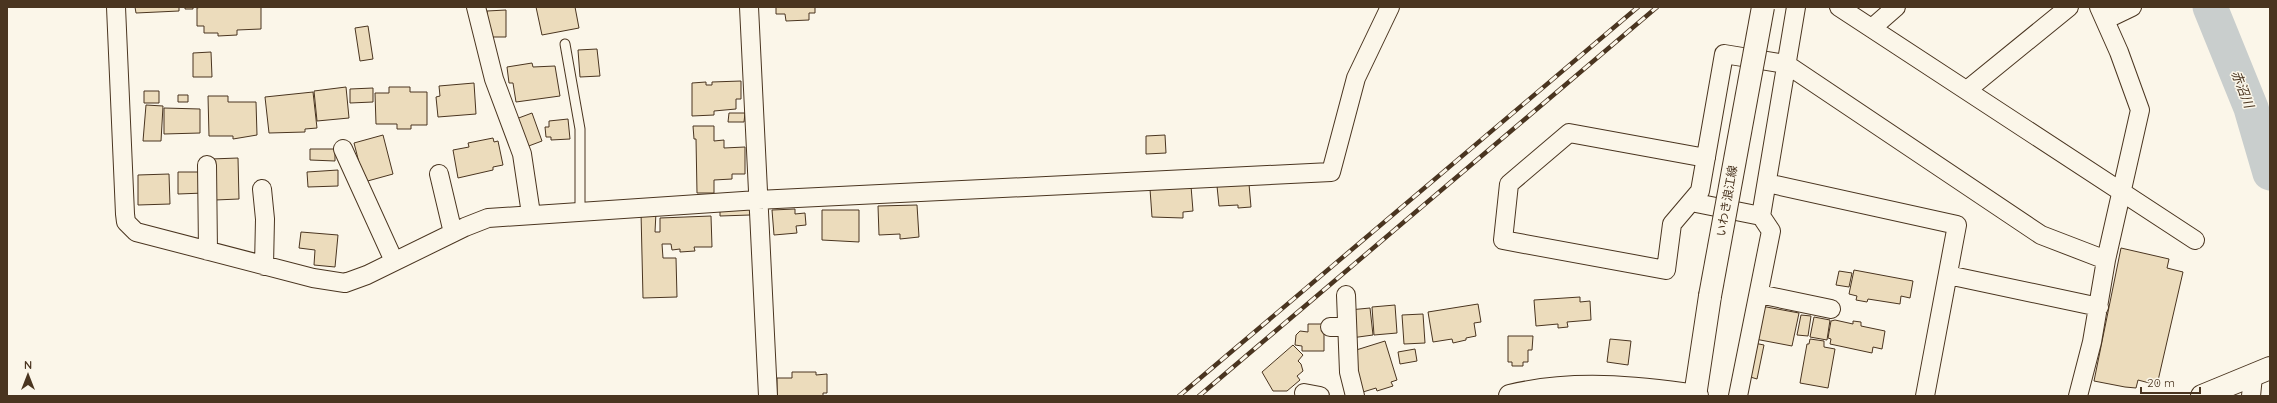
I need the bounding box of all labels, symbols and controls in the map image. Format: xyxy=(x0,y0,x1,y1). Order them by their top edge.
water label: 赤沼川 xyxy=(2229,68,2258,112)
street label: いわき浪江線 xyxy=(1713,164,1740,238)
north arrow xyxy=(8,355,48,395)
text: N xyxy=(24,358,32,372)
scale bar xyxy=(2141,369,2200,395)
text: 20 m xyxy=(2147,375,2175,390)

